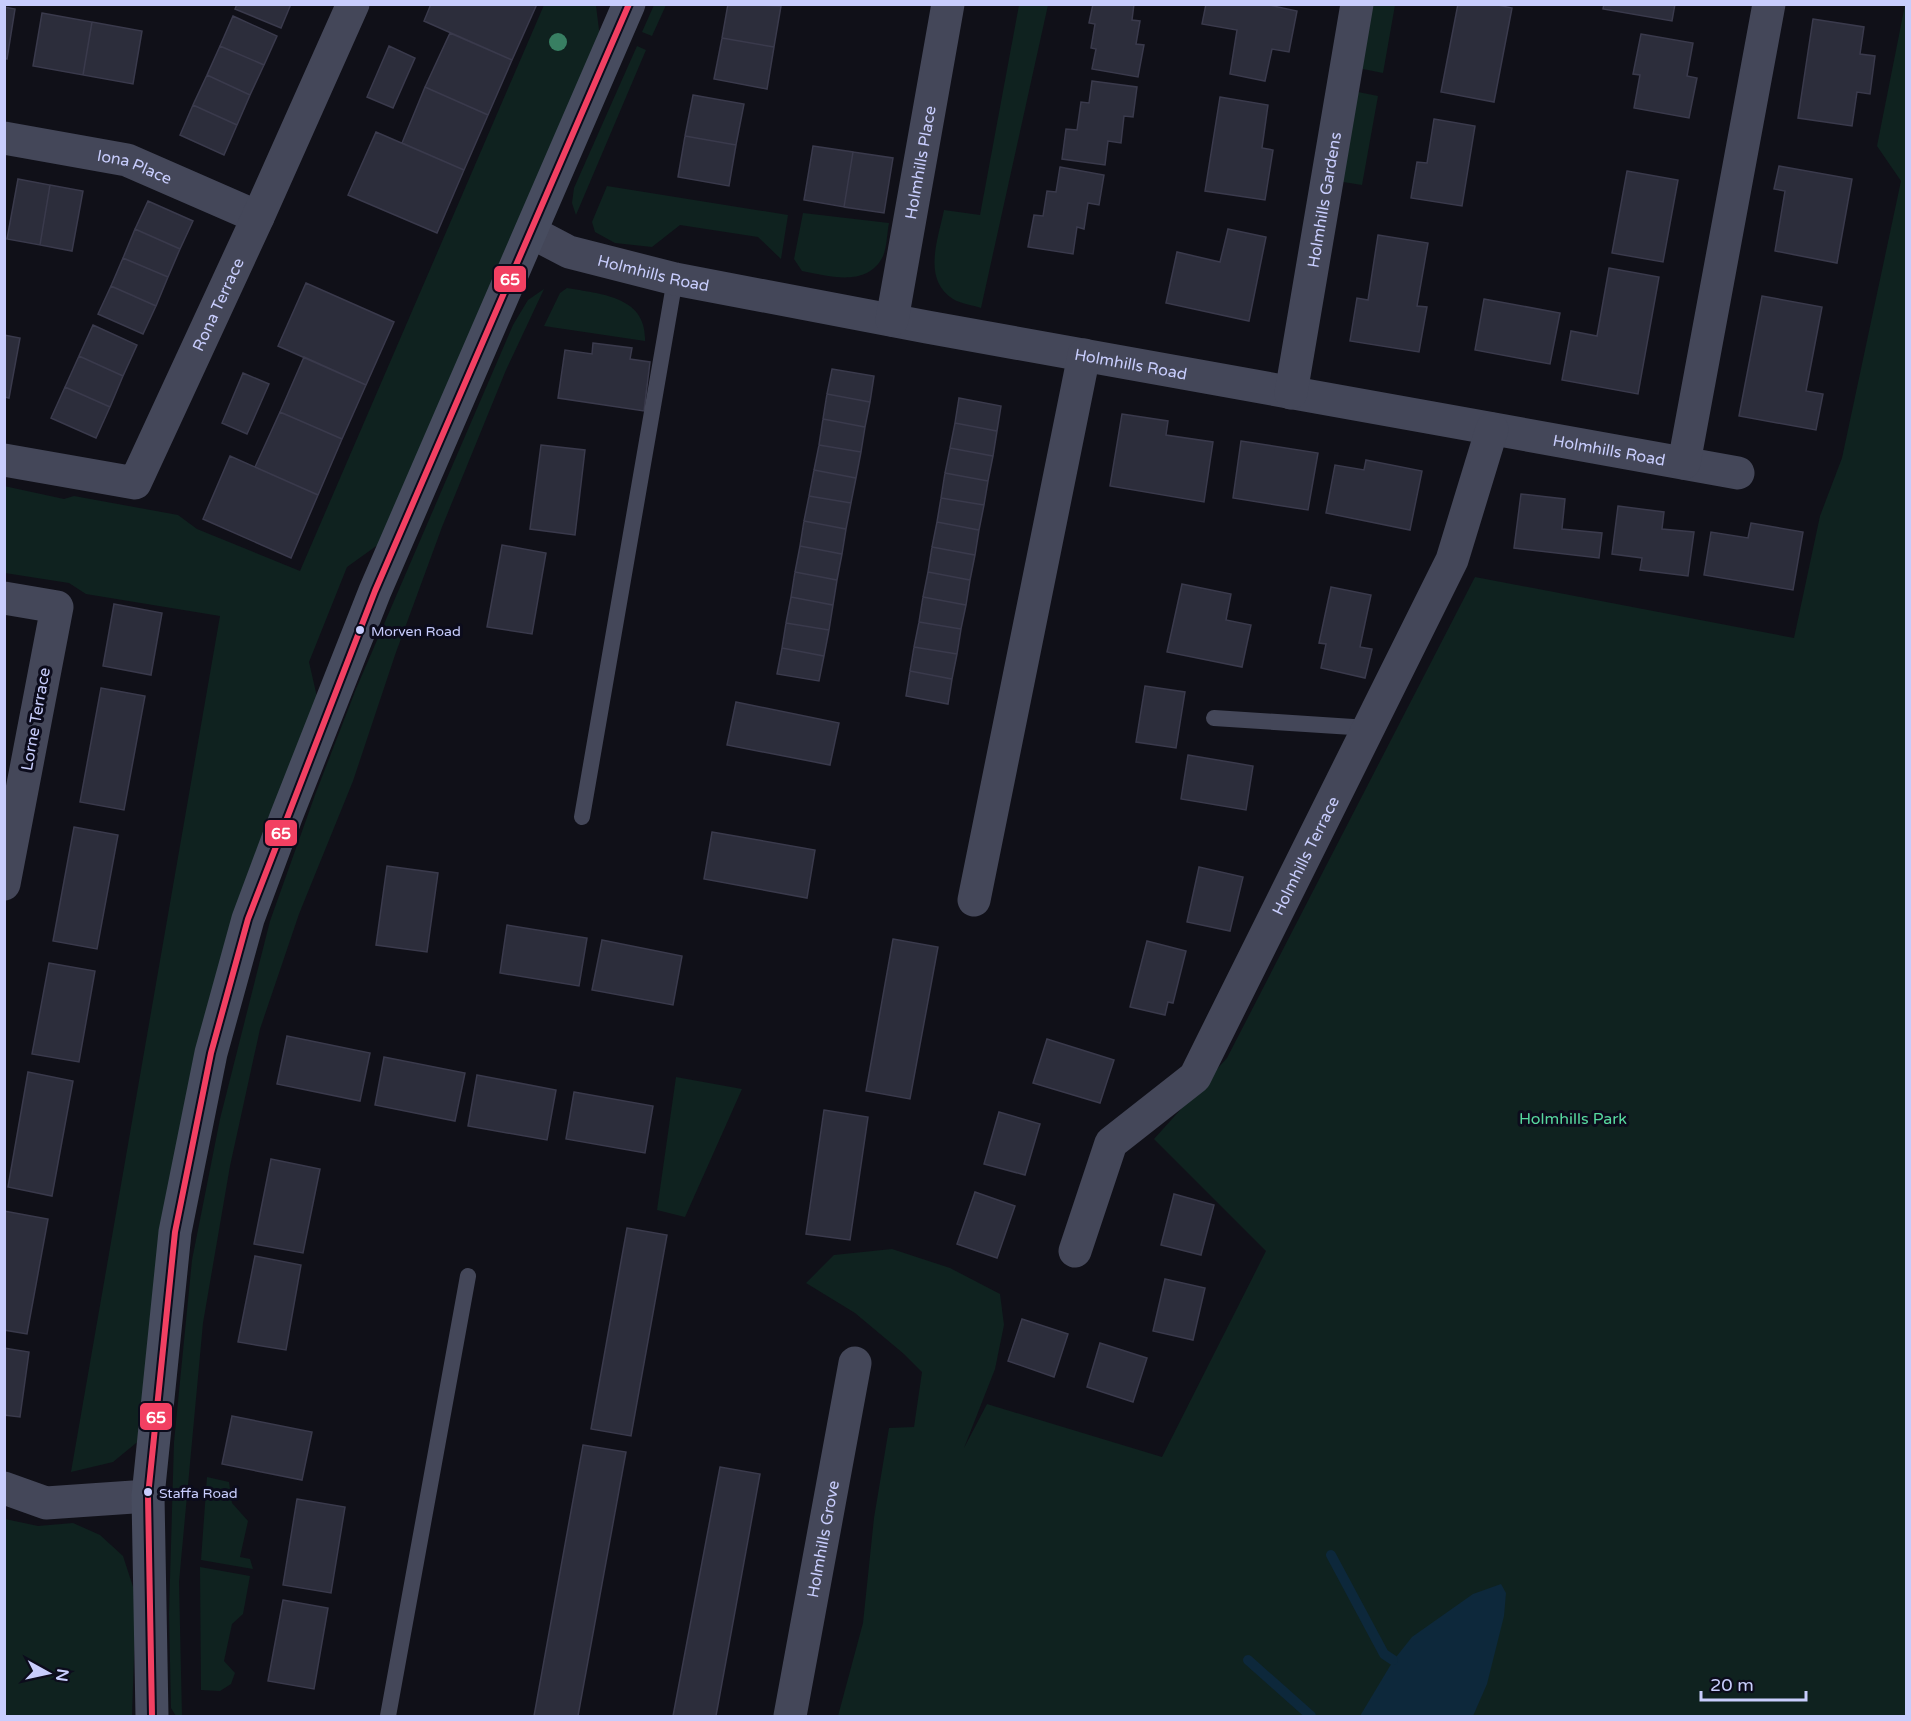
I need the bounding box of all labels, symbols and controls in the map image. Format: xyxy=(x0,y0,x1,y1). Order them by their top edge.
street label: Holmhills Place xyxy=(901,104,941,221)
street label: Holmhills Gardens xyxy=(1303,130,1346,269)
street label: Iona Place xyxy=(95,146,175,189)
street label: Holmhills Road xyxy=(595,251,711,296)
street label: Rona Terrace xyxy=(188,255,249,354)
line badge: 65 xyxy=(493,265,527,293)
text: 65 xyxy=(500,270,520,290)
street label: Holmhills Road xyxy=(1073,345,1189,385)
street label: Holmhills Road xyxy=(1551,431,1667,471)
place label: Morven Road xyxy=(371,623,461,640)
marker: Morven Road xyxy=(354,624,366,636)
street label: Lorne Terrace xyxy=(17,666,55,772)
street label: Holmhills Terrace xyxy=(1268,793,1344,919)
line badge: 65 xyxy=(264,819,298,847)
text: 65 xyxy=(271,824,291,844)
park label: Holmhills Park xyxy=(1519,1109,1627,1129)
line badge: 65 xyxy=(139,1402,173,1431)
text: 65 xyxy=(146,1408,166,1428)
street label: Holmhills Grove xyxy=(803,1479,844,1599)
place label: Staffa Road xyxy=(159,1485,238,1502)
marker: Staffa Road xyxy=(142,1486,154,1498)
north arrow xyxy=(18,1643,78,1703)
scale bar xyxy=(1701,1664,1806,1702)
text: N xyxy=(51,1667,73,1683)
text: 20 m xyxy=(1710,1674,1754,1696)

